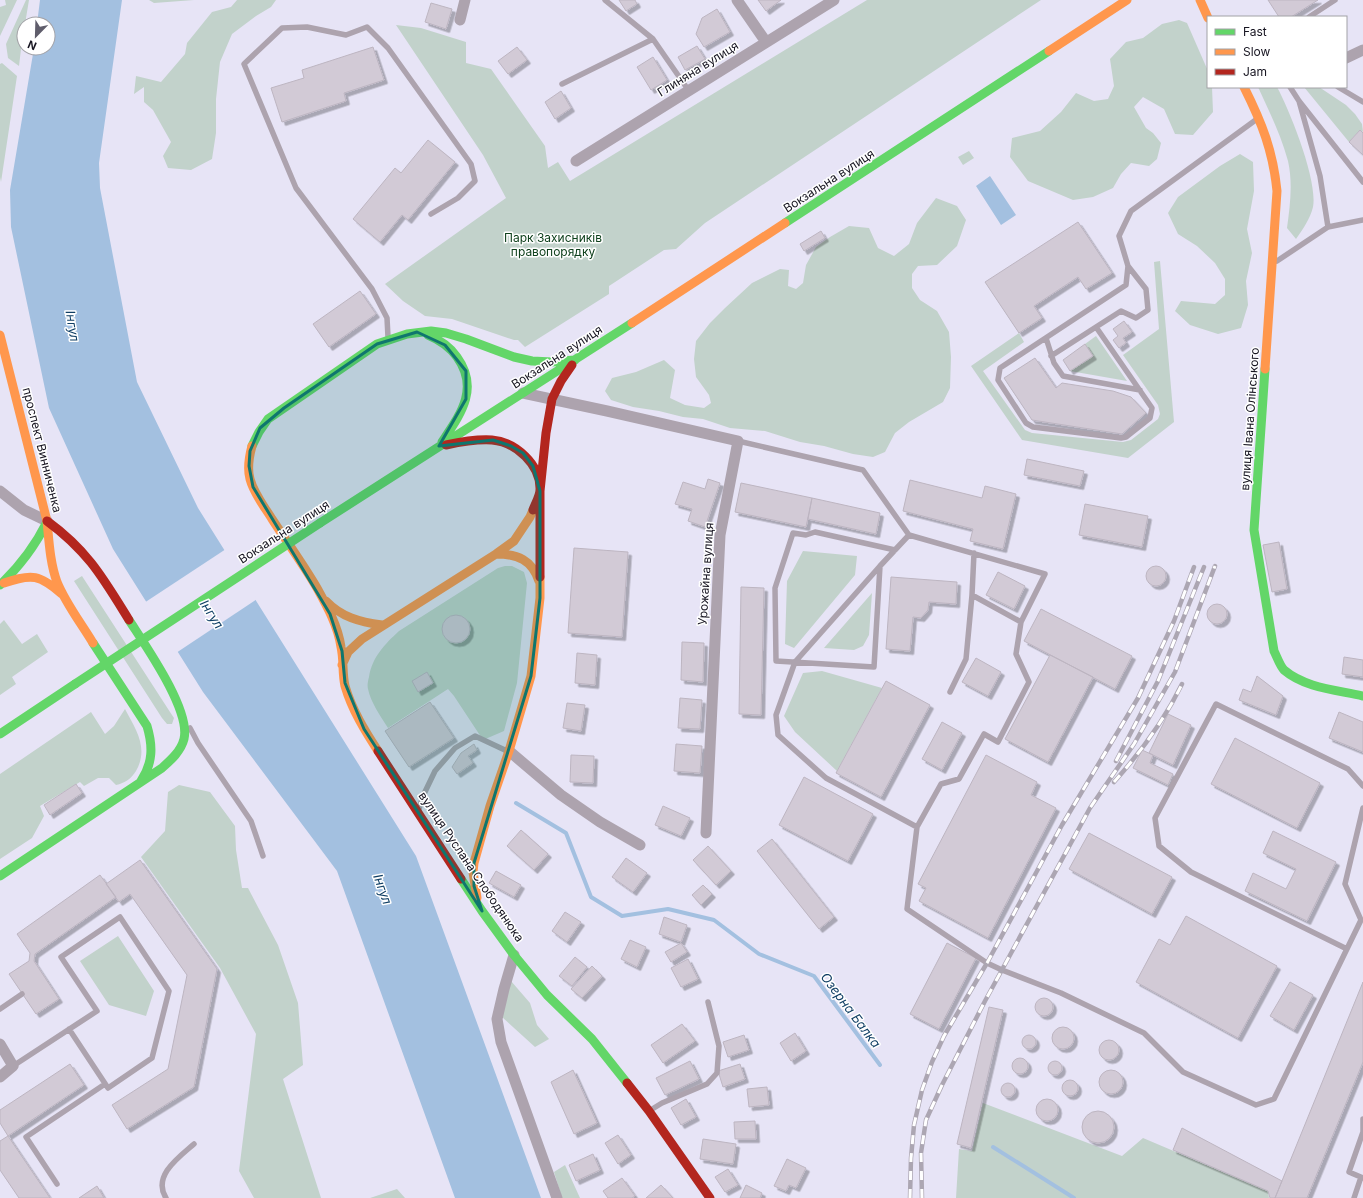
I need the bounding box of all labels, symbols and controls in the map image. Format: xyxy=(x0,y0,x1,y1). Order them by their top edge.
north arrow xyxy=(16,16,56,56)
legend xyxy=(1207,16,1347,88)
text: Fast xyxy=(1243,24,1267,39)
text: N xyxy=(25,37,39,53)
street label: Глиняна вулиця xyxy=(654,38,741,99)
text: Slow xyxy=(1243,44,1271,59)
text: Jam xyxy=(1243,64,1267,79)
street label: Вокзальна вулиця xyxy=(780,146,877,216)
park label: Парк Захисників правопорядку xyxy=(504,230,602,259)
water label: Інгул xyxy=(63,309,83,343)
street label: Вокзальна вулиця xyxy=(508,322,605,392)
street label: вулиця Івана Олінського xyxy=(1237,347,1262,491)
street label: проспект Винниченка xyxy=(20,386,65,514)
street label: Вокзальна вулиця xyxy=(235,497,332,567)
street label: Урожайна вулиця xyxy=(694,522,717,626)
water label: Інгул xyxy=(197,597,228,632)
street label: вулиця Руслана Слободянюка xyxy=(415,789,527,945)
water label: Інгул xyxy=(370,872,396,907)
water label: Озерна Балка xyxy=(818,969,884,1051)

